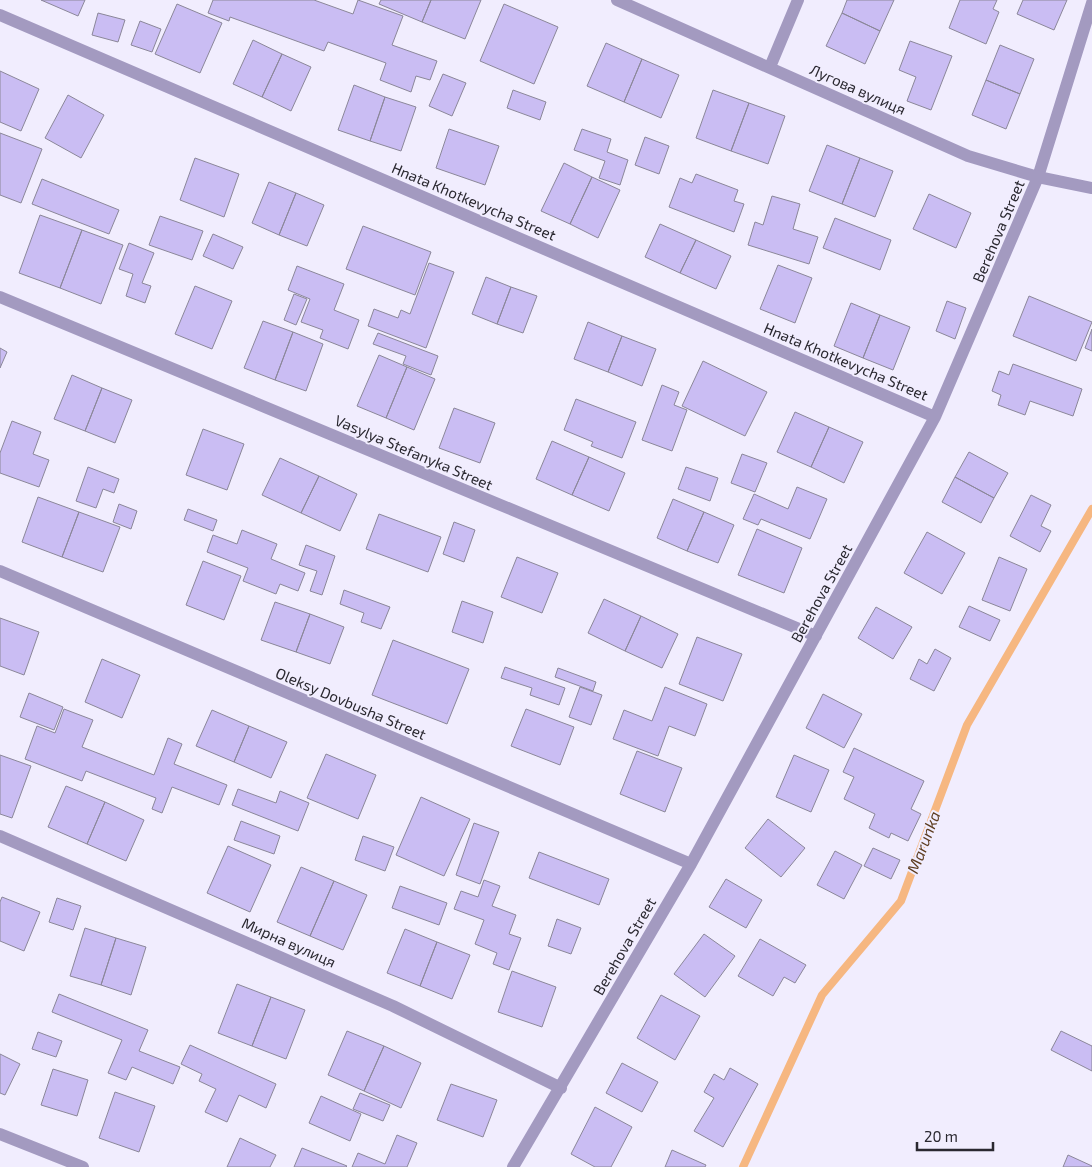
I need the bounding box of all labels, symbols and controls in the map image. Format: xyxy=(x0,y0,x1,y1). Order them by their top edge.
street label: Лугова вулиця xyxy=(807,60,909,119)
street label: Hnata Khotkevycha Street xyxy=(389,158,559,244)
street label: Berehova Street xyxy=(968,177,1028,285)
street label: Hnata Khotkevycha Street xyxy=(761,318,931,404)
street label: Vasylya Stefanyka Street xyxy=(332,411,496,494)
street label: Berehova Street xyxy=(787,541,856,645)
street label: Oleksy Dovbusha Street xyxy=(273,663,429,743)
water label: Marunka xyxy=(902,808,944,876)
street label: Berehova Street xyxy=(589,894,659,998)
street label: Мирна вулиця xyxy=(239,913,339,972)
scale bar xyxy=(917,1120,993,1152)
text: 20 m xyxy=(924,1127,958,1145)

